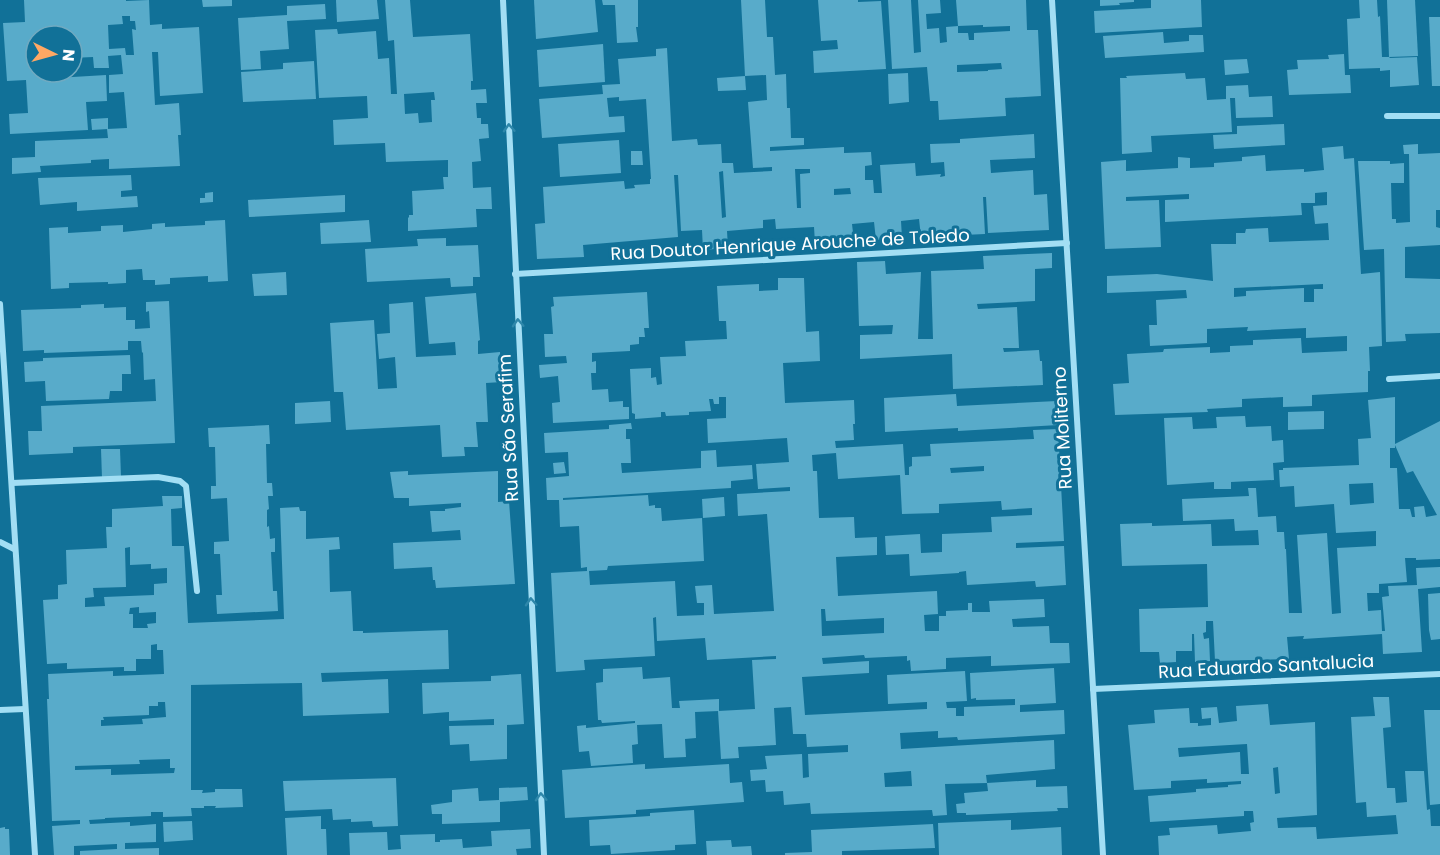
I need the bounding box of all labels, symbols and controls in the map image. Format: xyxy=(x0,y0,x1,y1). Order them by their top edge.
north arrow xyxy=(24,24,84,84)
text: N xyxy=(56,48,80,62)
one-way arrow xyxy=(502,124,515,133)
street label: Rua Doutor Henrique Arouche de Toledo xyxy=(610,222,970,266)
one-way arrow xyxy=(511,319,524,328)
street label: Rua São Serafim xyxy=(492,353,524,503)
street label: Rua Moliterno xyxy=(1046,366,1078,490)
one-way arrow xyxy=(525,597,538,606)
street label: Rua Eduardo Santalucia xyxy=(1157,648,1375,684)
one-way arrow xyxy=(534,792,547,801)

